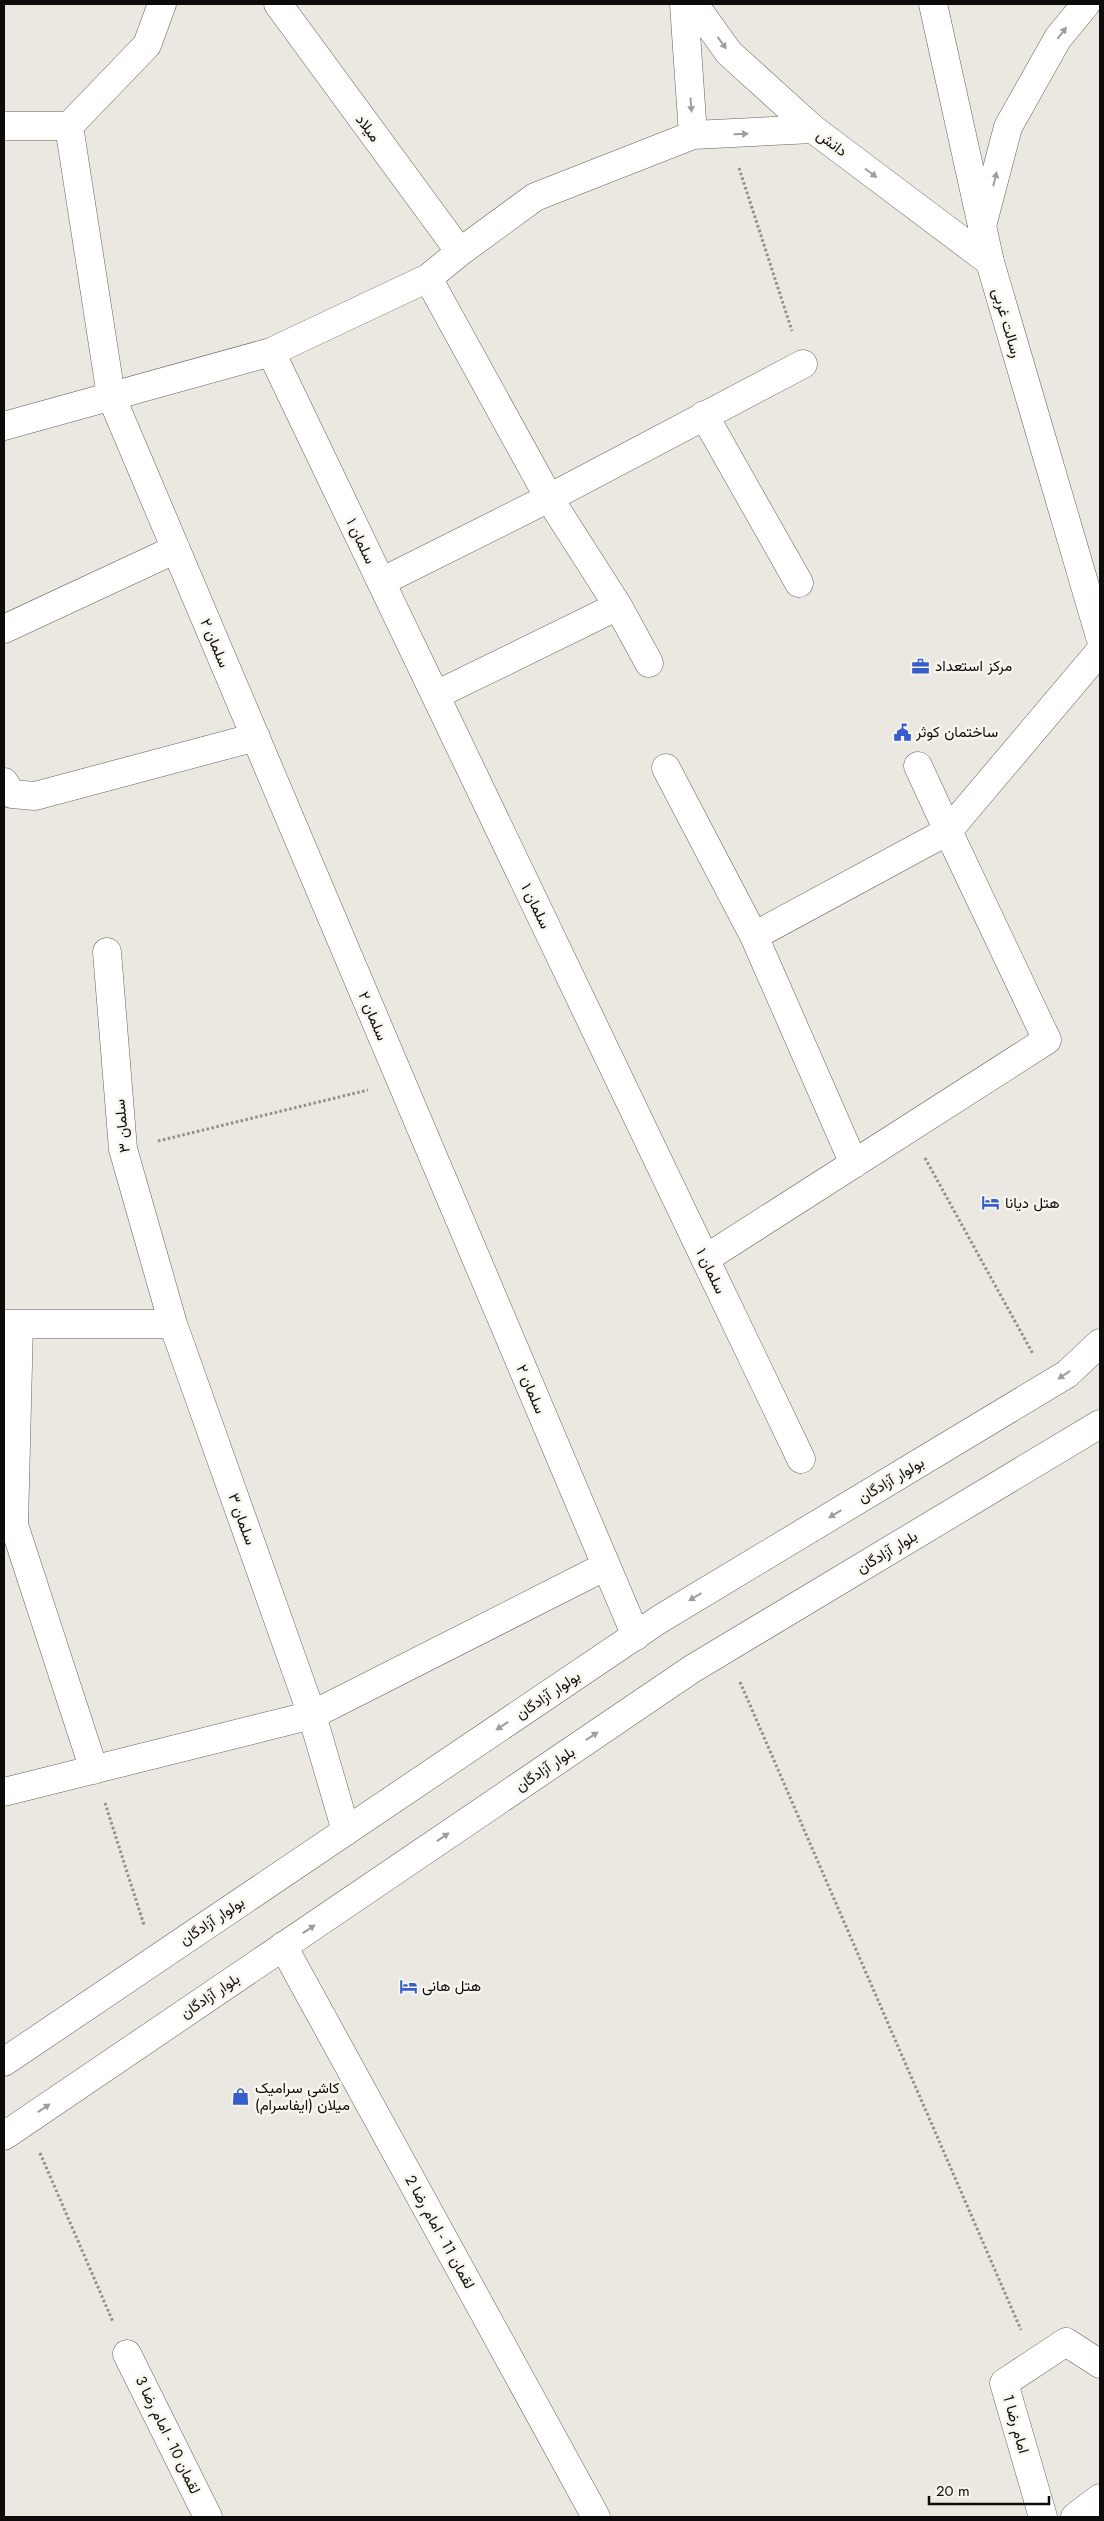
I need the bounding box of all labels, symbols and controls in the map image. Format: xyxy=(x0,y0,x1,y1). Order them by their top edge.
one-way arrow xyxy=(1057,27,1068,40)
one-way arrow xyxy=(717,36,727,50)
one-way arrow xyxy=(687,97,695,113)
street label: میلاد xyxy=(350,110,386,146)
street label: دانش xyxy=(812,124,852,162)
one-way arrow xyxy=(734,129,750,137)
one-way arrow xyxy=(864,167,877,178)
one-way arrow xyxy=(991,171,999,186)
street label: رسالت غربی xyxy=(987,286,1027,360)
street label: سلمان ۱ xyxy=(341,515,381,568)
street label: سلمان ۲ xyxy=(195,615,235,671)
place label: مرکز استعداد xyxy=(935,655,1012,677)
office icon: مرکز استعداد xyxy=(911,656,931,676)
place label: ساختمان کوثر xyxy=(915,721,998,743)
public building icon: ساختمان کوثر xyxy=(892,722,912,742)
street label: سلمان ۱ xyxy=(516,880,557,933)
street label: سلمان ۲ xyxy=(353,988,393,1044)
street label: سلمان ۳ xyxy=(108,1098,136,1154)
place label: هتل دیانا xyxy=(1005,1192,1060,1214)
hotel icon: هتل دیانا xyxy=(981,1193,1001,1213)
street label: سلمان ۱ xyxy=(691,1245,732,1298)
street label: سلمان ۲ xyxy=(511,1361,551,1417)
one-way arrow xyxy=(1057,1370,1070,1380)
street label: بولوار آزادگان xyxy=(854,1452,928,1508)
street label: سلمان ۳ xyxy=(222,1490,262,1548)
one-way arrow xyxy=(828,1509,841,1518)
street label: بلوار آزادگان xyxy=(852,1525,922,1579)
one-way arrow xyxy=(689,1593,702,1602)
street label: بولوار آزادگان xyxy=(511,1665,585,1725)
one-way arrow xyxy=(495,1721,508,1731)
one-way arrow xyxy=(586,1731,599,1741)
street label: بلوار آزادگان xyxy=(511,1741,579,1797)
one-way arrow xyxy=(437,1832,450,1842)
street label: بولوار آزادگان xyxy=(175,1891,249,1951)
one-way arrow xyxy=(302,1924,316,1934)
street label: بلوار آزادگان xyxy=(176,1968,244,2024)
place label: هتل هانی xyxy=(422,1975,481,1997)
hotel icon: هتل هانی xyxy=(398,1976,418,1996)
place label: کاشی سرامیک میلان (ایفاسرام) xyxy=(255,2077,350,2116)
shop icon: کاشی سرامیک میلان (ایفاسرام) xyxy=(231,2087,251,2107)
one-way arrow xyxy=(37,2103,51,2113)
street label: لقمان 11 - امام رضا 2 xyxy=(400,2171,480,2293)
street label: لقمان 10 - امام رضا 3 xyxy=(130,2372,206,2498)
street label: امام رضا 1 xyxy=(997,2392,1035,2456)
scale bar xyxy=(929,2474,1049,2506)
text: 20 m xyxy=(936,2480,970,2502)

